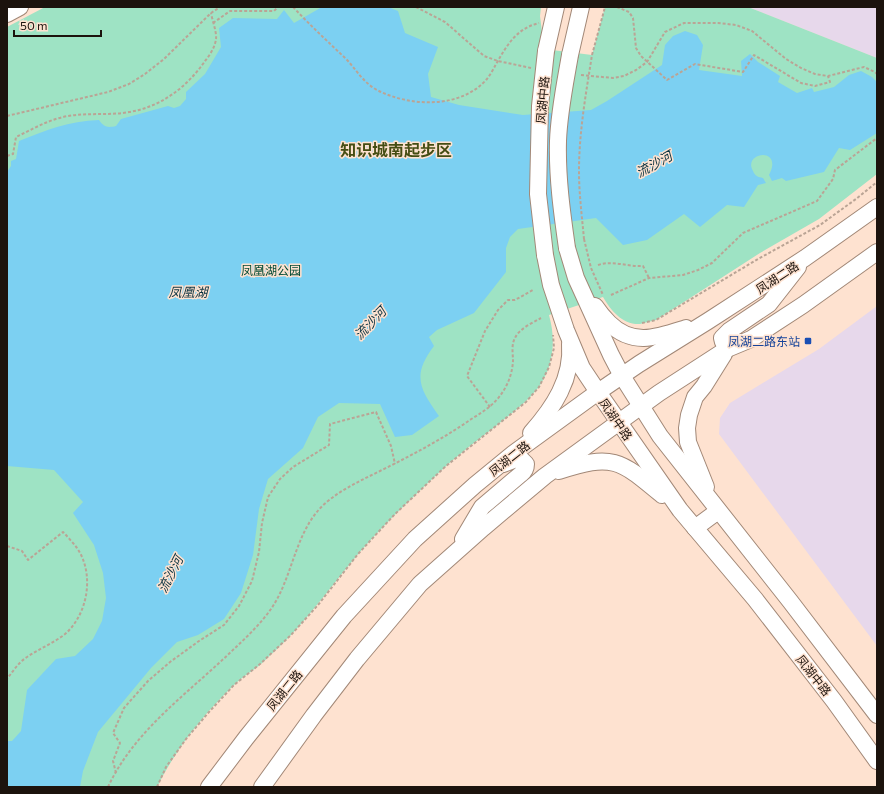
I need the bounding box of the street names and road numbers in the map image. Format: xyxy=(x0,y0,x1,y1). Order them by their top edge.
street label: 凤湖中路 xyxy=(533,75,551,125)
street label: 凤湖二路 xyxy=(753,258,801,296)
street label: 凤湖中路 xyxy=(596,395,636,443)
street label: 凤湖二路 xyxy=(486,438,532,478)
street label: 凤湖中路 xyxy=(794,652,834,698)
street label: 凤湖二路 xyxy=(263,667,305,713)

